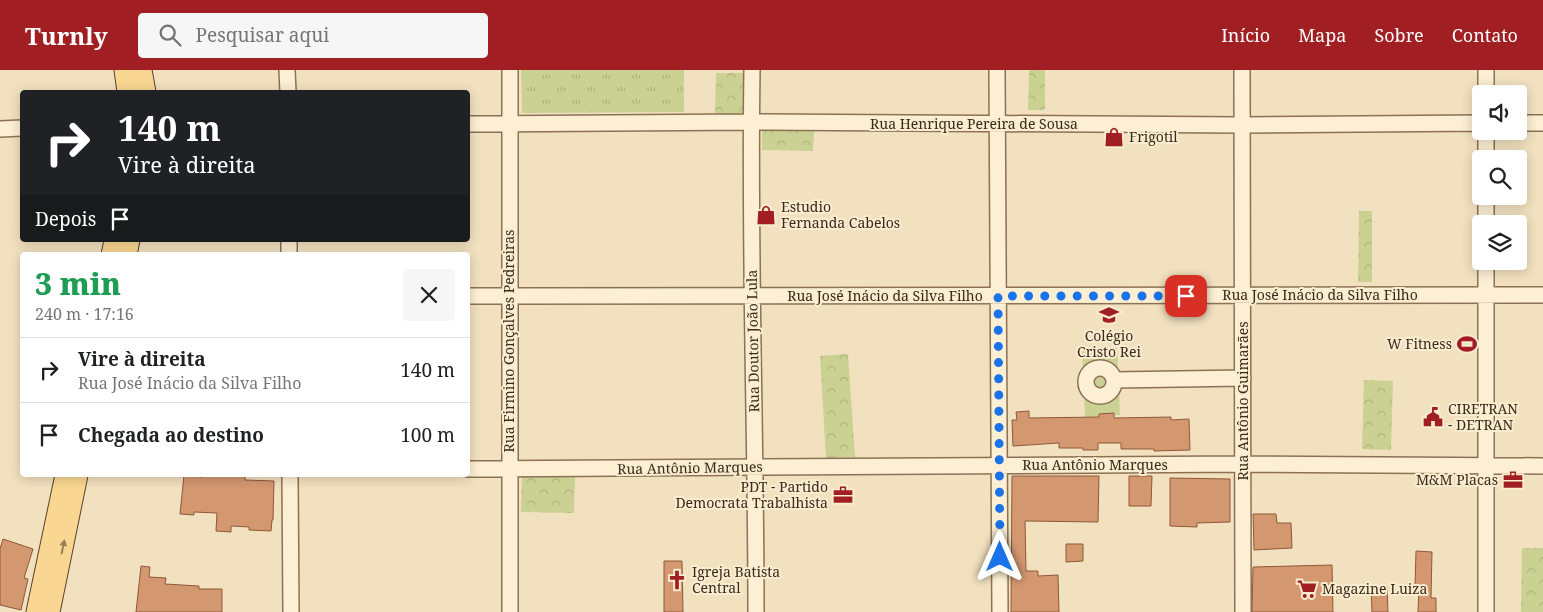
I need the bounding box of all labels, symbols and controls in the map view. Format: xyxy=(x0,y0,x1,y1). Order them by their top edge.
search box xyxy=(138,13,488,58)
text: Turnly xyxy=(25,19,108,52)
icon: search xyxy=(156,21,184,49)
text: Pesquisar aqui xyxy=(196,22,329,48)
text: Início xyxy=(1221,23,1270,47)
text: Mapa xyxy=(1298,23,1346,47)
text: Sobre xyxy=(1374,23,1424,47)
text: Contato xyxy=(1452,23,1518,47)
map controls xyxy=(1472,85,1527,270)
button: sound xyxy=(1472,85,1527,140)
text: 140 m xyxy=(118,104,221,151)
icon: right xyxy=(35,110,100,175)
street label: Rua Henrique Pereira de Sousa xyxy=(870,114,1078,133)
shop icon: Frigotil xyxy=(1103,126,1125,148)
place label: Frigotil xyxy=(1129,127,1178,146)
text: Vire à direita xyxy=(118,149,256,179)
button: search xyxy=(1472,150,1527,205)
place label: Estudio Fernanda Cabelos xyxy=(781,197,900,232)
shop icon: Estudio Fernanda Cabelos xyxy=(755,204,777,226)
icon: arrive xyxy=(106,205,134,233)
text: Depois xyxy=(35,206,96,232)
button: layers xyxy=(1472,215,1527,270)
street label: Rua Firmino Gonçalves Pedreiras xyxy=(499,230,518,452)
text: 3 min xyxy=(35,263,121,304)
button: close xyxy=(403,269,455,321)
street label: Rua Doutor João Lula xyxy=(742,269,763,412)
pin xyxy=(1165,275,1207,317)
icon: arrive xyxy=(1172,282,1200,310)
street label: Rua José Inácio da Silva Filho xyxy=(1222,285,1418,304)
street label: Rua José Inácio da Silva Filho xyxy=(787,286,983,305)
text: 240 m · 17:16 xyxy=(35,303,134,325)
school or university icon: Colégio Cristo Rei xyxy=(1098,304,1120,326)
street label: Rua Antônio Guimarães xyxy=(1233,321,1252,481)
place label: Colégio Cristo Rei xyxy=(1077,326,1141,361)
sports icon: W Fitness xyxy=(1456,333,1478,355)
place label: W Fitness xyxy=(1387,334,1452,353)
text: Vire à direita xyxy=(78,346,206,372)
icon: right xyxy=(35,356,63,384)
text: 140 m xyxy=(400,357,455,383)
text: Rua José Inácio da Silva Filho xyxy=(78,372,301,394)
place label: CIRETRAN - DETRAN xyxy=(1448,399,1518,434)
public building icon: CIRETRAN - DETRAN xyxy=(1422,406,1444,428)
icon: arrive xyxy=(35,421,63,449)
text: Chegada ao destino xyxy=(78,422,264,448)
text: 100 m xyxy=(400,422,455,448)
street label: Rua Antônio Marques xyxy=(1022,455,1168,474)
street label: Rua Antônio Marques xyxy=(617,457,763,478)
office icon: M&M Placas xyxy=(1502,469,1524,491)
place label: M&M Placas xyxy=(1416,470,1498,489)
place label: PDT - Partido Democrata Trabalhista xyxy=(675,477,828,512)
office icon: PDT - Partido Democrata Trabalhista xyxy=(832,484,854,506)
position arrow xyxy=(973,530,1025,582)
one-way arrow xyxy=(59,540,67,555)
place label: Igreja Batista Central xyxy=(692,562,780,597)
church icon: Igreja Batista Central xyxy=(666,569,688,591)
supermarket icon: Magazine Luiza xyxy=(1296,578,1318,600)
place label: Magazine Luiza xyxy=(1322,579,1427,598)

